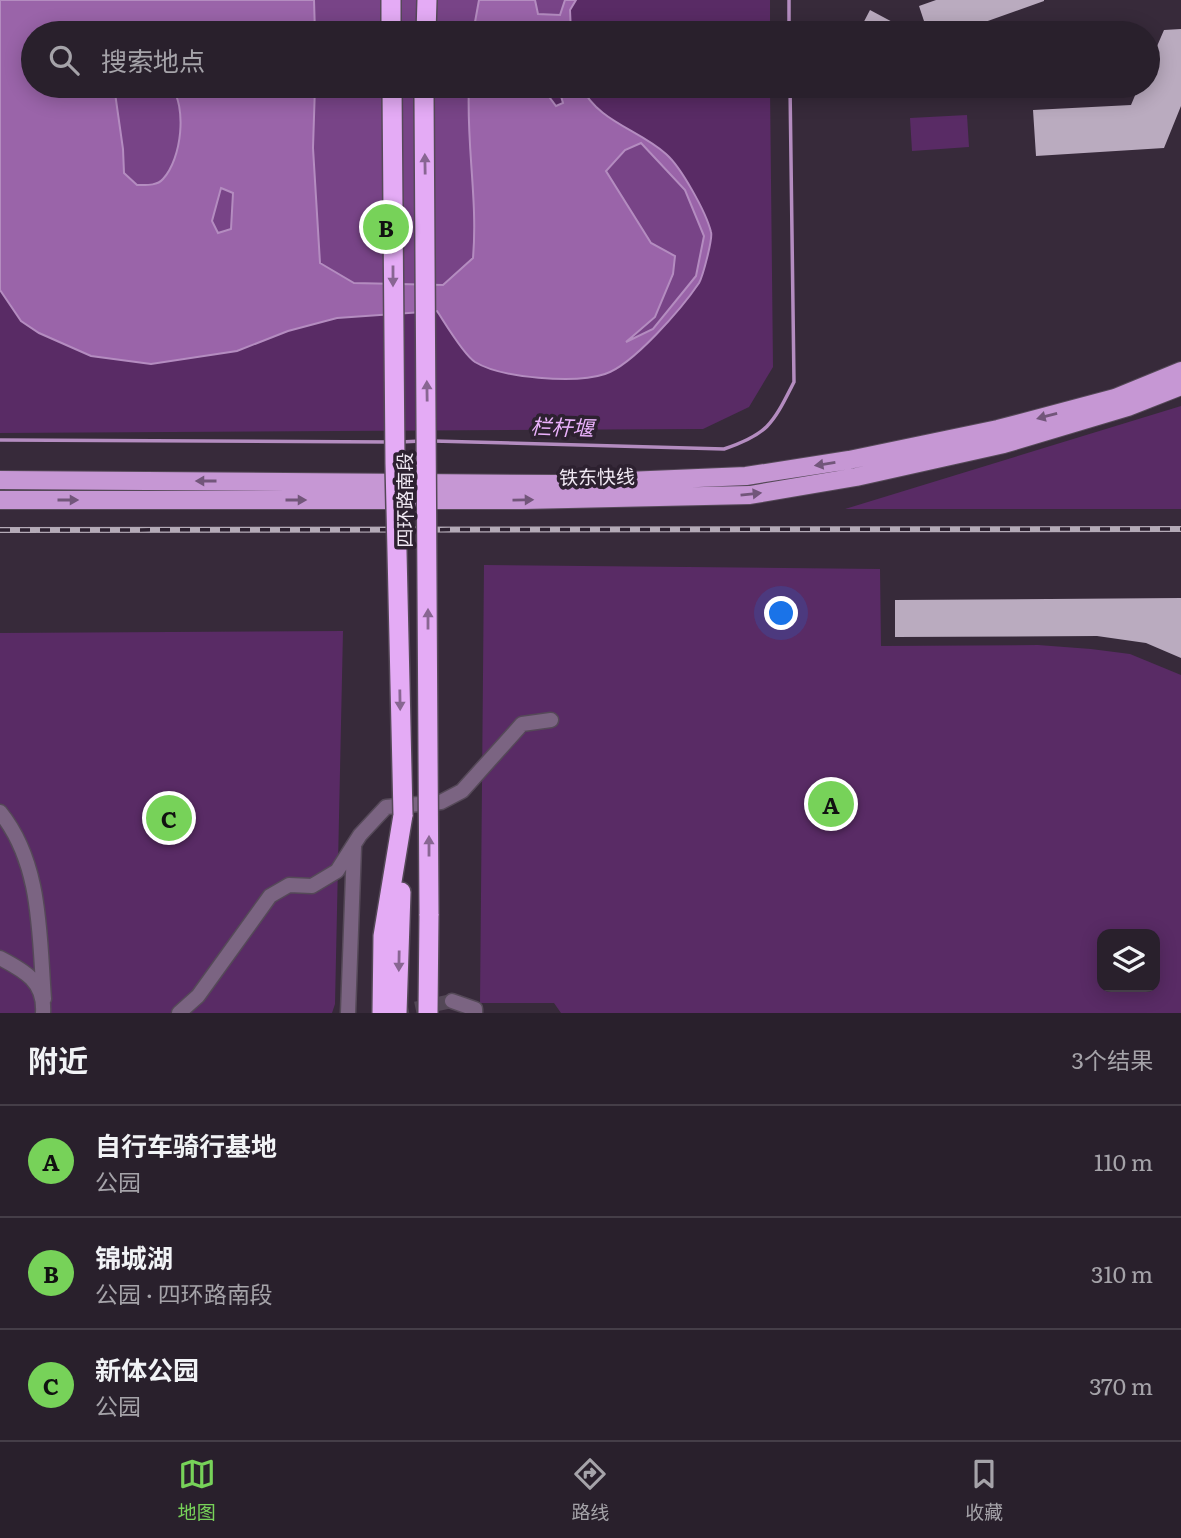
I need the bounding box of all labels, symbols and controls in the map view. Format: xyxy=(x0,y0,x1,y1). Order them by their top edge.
search box xyxy=(21,21,1160,98)
text: 搜索地点 xyxy=(101,40,205,79)
icon: search xyxy=(45,41,83,79)
one-way arrow xyxy=(419,152,431,174)
pin: B xyxy=(363,201,409,253)
one-way arrow xyxy=(387,266,399,288)
one-way arrow xyxy=(421,380,433,402)
water label: 栏杆堰 xyxy=(530,409,597,442)
one-way arrow xyxy=(1036,411,1058,422)
street label: 四环路南段 xyxy=(390,452,418,548)
one-way arrow xyxy=(814,459,836,470)
street label: 铁东快线 xyxy=(559,461,635,491)
one-way arrow xyxy=(195,475,217,487)
one-way arrow xyxy=(740,488,762,499)
one-way arrow xyxy=(57,494,79,506)
one-way arrow xyxy=(285,494,307,506)
one-way arrow xyxy=(512,494,534,506)
your location xyxy=(764,596,798,630)
one-way arrow xyxy=(422,607,434,629)
one-way arrow xyxy=(395,689,406,711)
pin: A xyxy=(808,778,854,830)
pin: C xyxy=(146,792,192,844)
one-way arrow xyxy=(423,835,435,857)
map controls xyxy=(1097,929,1160,992)
button: layers xyxy=(1097,929,1160,992)
one-way arrow xyxy=(393,950,404,972)
text: 附近 xyxy=(28,1037,88,1081)
text: 3个结果 xyxy=(1072,1042,1153,1076)
text: 自行车骑行基地 xyxy=(95,1125,277,1164)
text: A xyxy=(42,1144,60,1178)
text: 110 m xyxy=(1094,1144,1153,1178)
text: 公园 xyxy=(95,1164,141,1198)
text: 锦城湖 xyxy=(95,1237,173,1276)
text: B xyxy=(43,1256,59,1290)
text: 310 m xyxy=(1091,1256,1153,1290)
text: 公园 · 四环路南段 xyxy=(95,1276,273,1310)
text: 新体公园 xyxy=(95,1349,199,1388)
text: C xyxy=(43,1368,59,1402)
text: 370 m xyxy=(1089,1368,1153,1402)
text: 公园 xyxy=(95,1388,141,1422)
tab: 地图 xyxy=(178,1455,216,1525)
tab: 路线 xyxy=(571,1455,609,1525)
tab: 收藏 xyxy=(965,1455,1003,1525)

